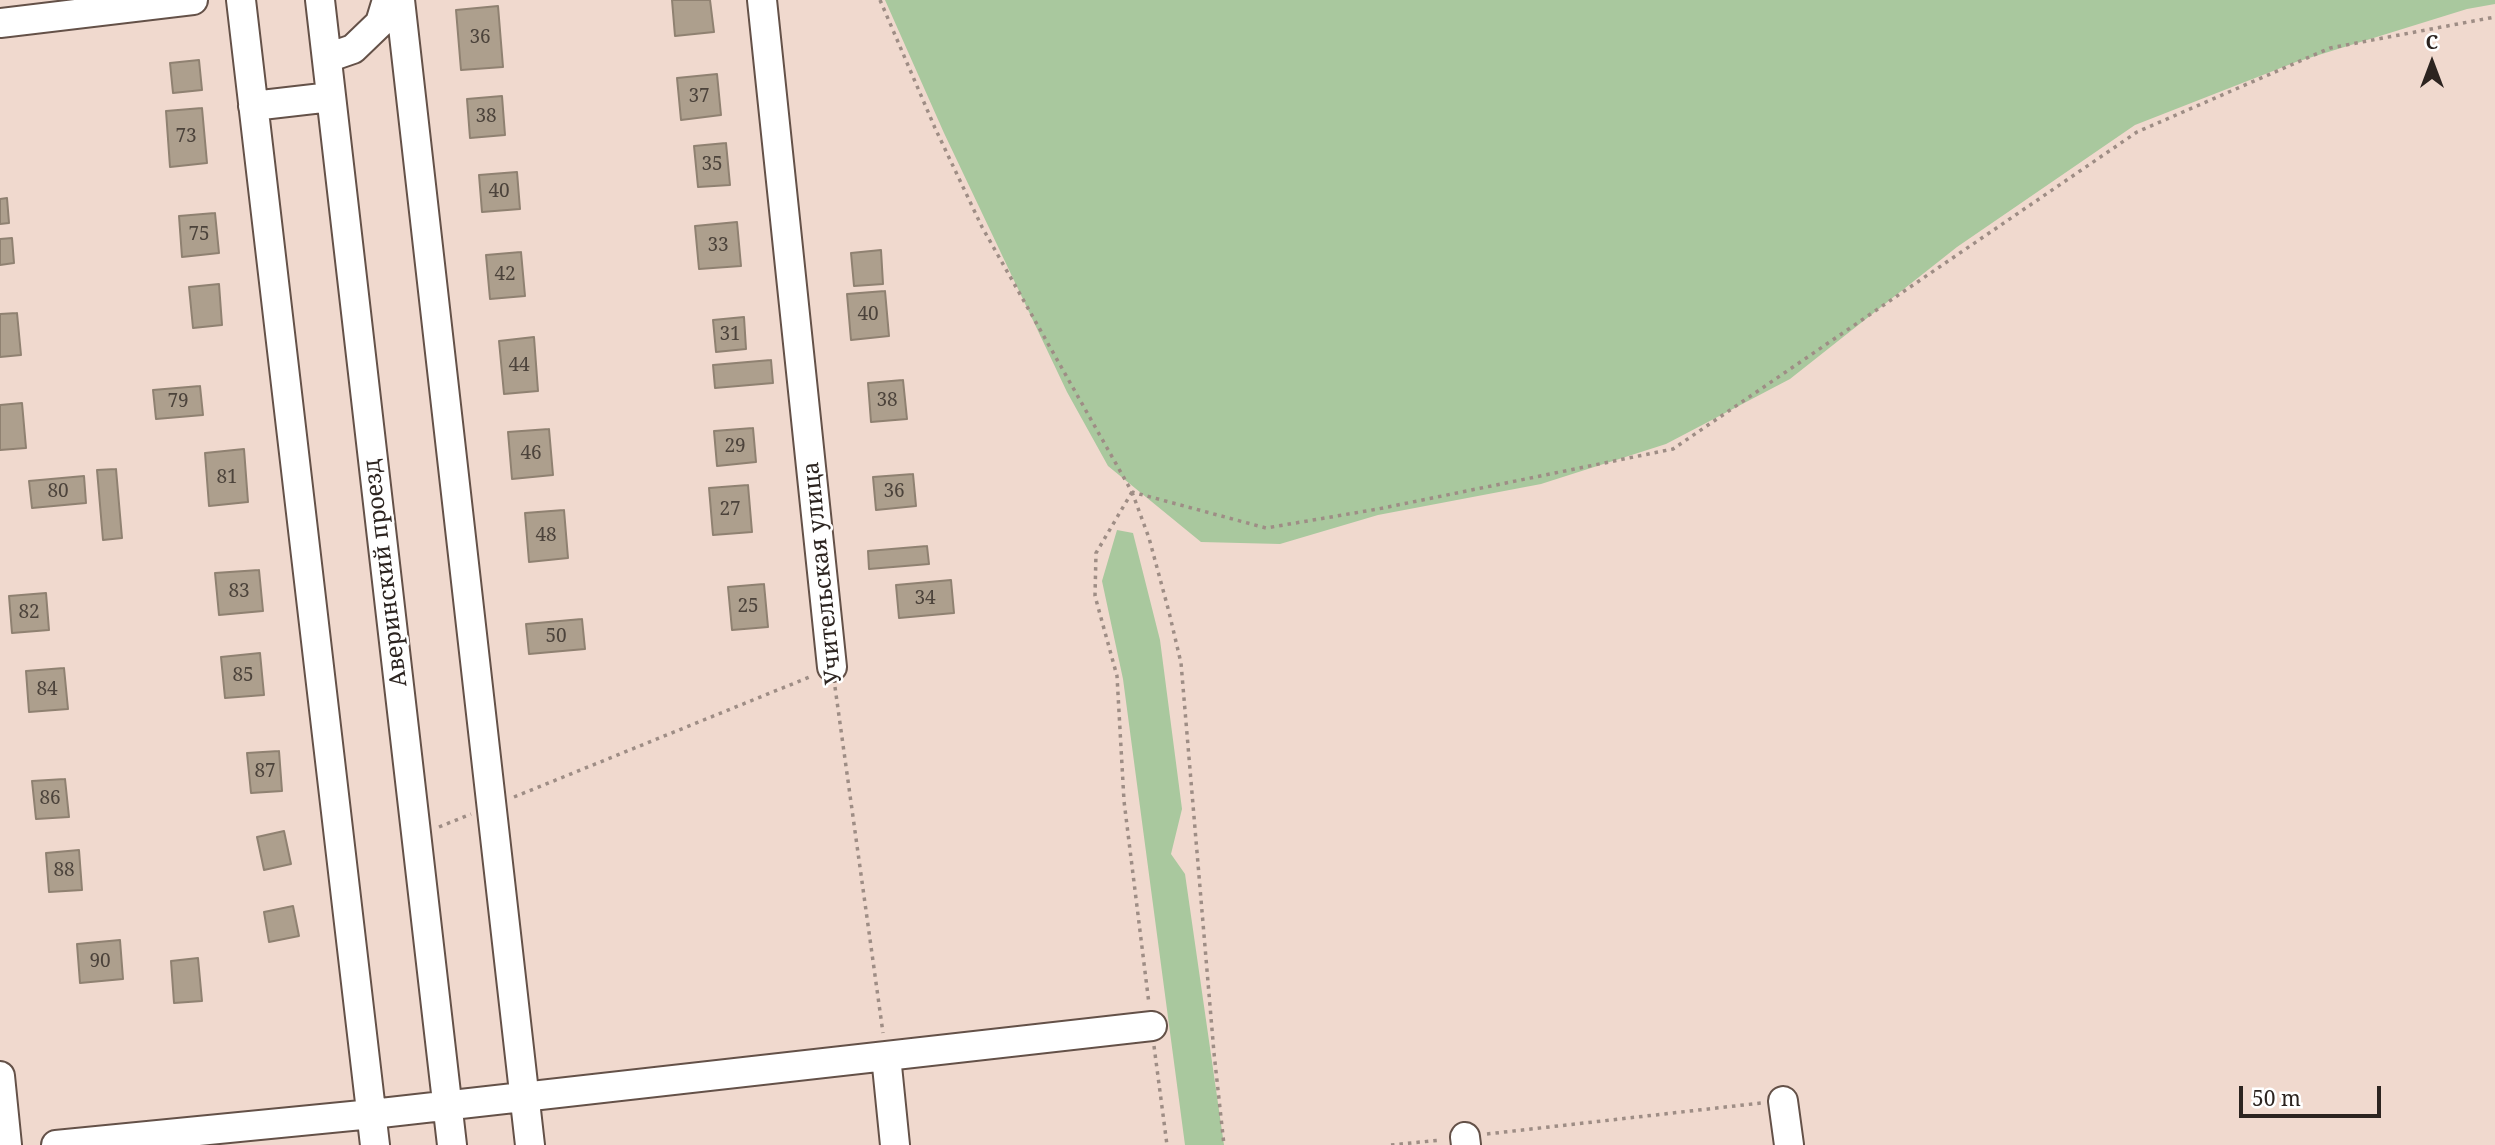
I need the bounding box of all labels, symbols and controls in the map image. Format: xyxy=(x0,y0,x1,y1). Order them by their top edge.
house number: 36 xyxy=(469,27,491,49)
north arrow xyxy=(2397,28,2467,98)
text: С xyxy=(2426,29,2438,55)
house number: 37 xyxy=(688,86,710,108)
house number: 38 xyxy=(475,106,497,128)
house number: 73 xyxy=(175,126,197,148)
house number: 35 xyxy=(701,154,723,176)
house number: 40 xyxy=(488,181,510,203)
house number: 75 xyxy=(188,224,210,246)
house number: 33 xyxy=(707,235,729,257)
house number: 42 xyxy=(494,264,516,286)
house number: 40 xyxy=(857,304,879,326)
house number: 31 xyxy=(719,324,741,346)
house number: 44 xyxy=(508,355,530,377)
house number: 38 xyxy=(876,390,898,412)
house number: 79 xyxy=(167,391,189,413)
house number: 29 xyxy=(724,436,746,458)
house number: 46 xyxy=(520,443,542,465)
street label: Аверинский проезд xyxy=(358,458,414,688)
street label: Учительская улица xyxy=(798,460,848,686)
house number: 81 xyxy=(216,467,238,489)
house number: 80 xyxy=(47,481,69,503)
house number: 36 xyxy=(883,481,905,503)
house number: 27 xyxy=(719,499,741,521)
house number: 48 xyxy=(535,525,557,547)
house number: 83 xyxy=(228,581,250,603)
house number: 34 xyxy=(914,588,936,610)
house number: 25 xyxy=(737,596,759,618)
house number: 82 xyxy=(18,602,40,624)
house number: 50 xyxy=(545,626,567,648)
house number: 85 xyxy=(232,665,254,687)
house number: 84 xyxy=(36,679,58,701)
house number: 87 xyxy=(254,761,276,783)
house number: 86 xyxy=(39,788,61,810)
house number: 88 xyxy=(53,860,75,882)
house number: 90 xyxy=(89,951,111,973)
scale bar xyxy=(2243,1072,2385,1116)
text: 50 m xyxy=(2252,1084,2301,1112)

